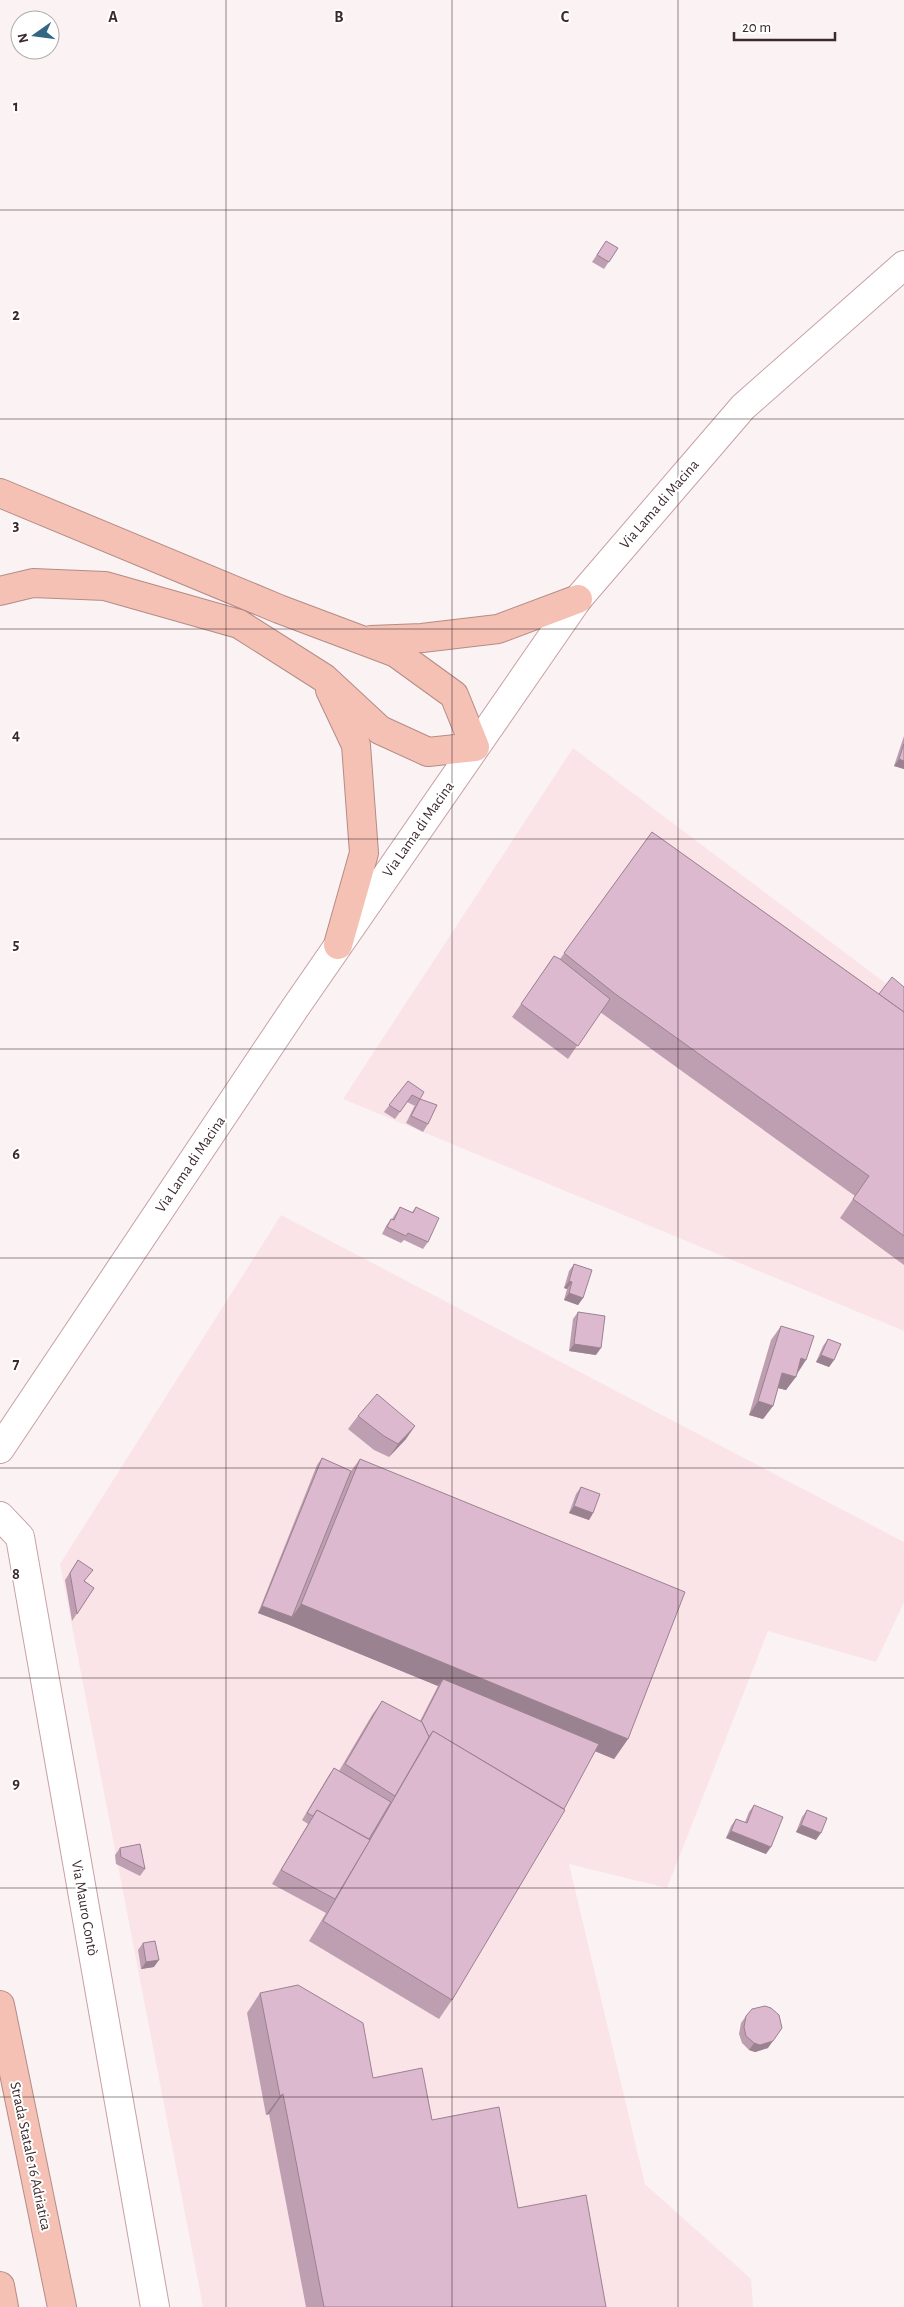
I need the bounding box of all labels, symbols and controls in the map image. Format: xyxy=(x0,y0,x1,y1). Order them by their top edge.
text: A xyxy=(108,9,118,25)
text: B xyxy=(334,9,344,25)
text: C xyxy=(561,9,570,25)
north arrow xyxy=(10,10,60,60)
scale bar xyxy=(734,10,835,42)
text: 20 m xyxy=(742,20,771,35)
text: N xyxy=(15,31,31,44)
text: 1 xyxy=(13,98,19,114)
text: 2 xyxy=(12,307,20,323)
street label: Via Lama di Macina xyxy=(617,457,702,552)
text: 3 xyxy=(13,517,20,533)
text: 4 xyxy=(12,727,20,743)
street label: Via Lama di Macina xyxy=(380,779,457,880)
text: 5 xyxy=(13,936,20,952)
street label: Via Lama di Macina xyxy=(153,1113,228,1215)
text: 6 xyxy=(12,1146,20,1162)
text: 7 xyxy=(13,1356,20,1372)
text: 8 xyxy=(12,1566,20,1582)
text: 9 xyxy=(12,1775,20,1791)
street label: Via Mauro Contò xyxy=(69,1859,100,1957)
street label: Strada Statale 16 Adriatica xyxy=(7,2080,54,2232)

